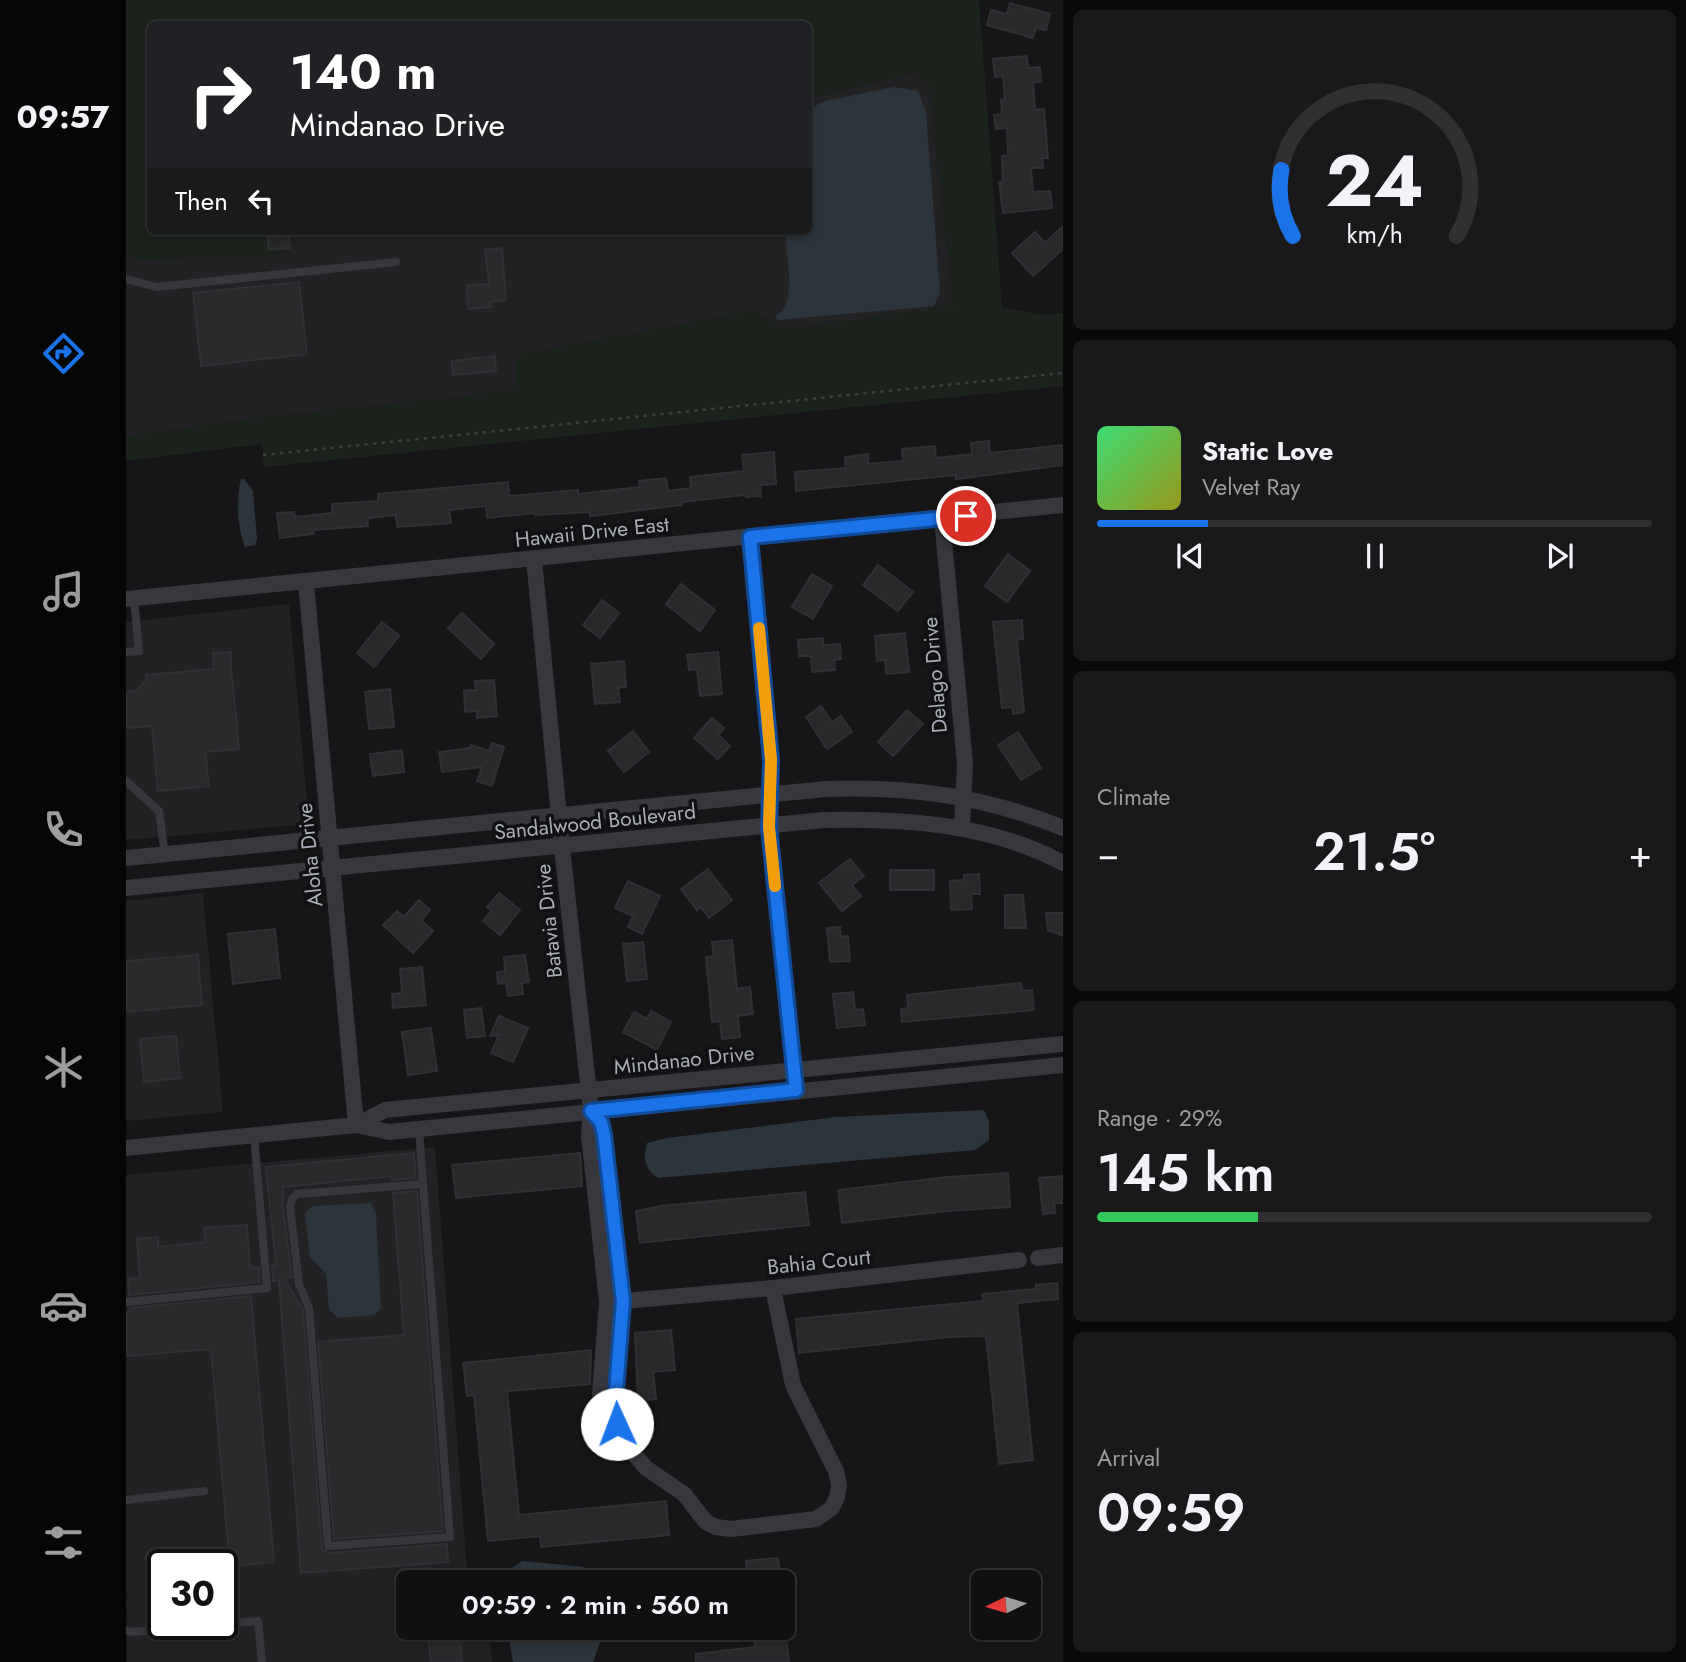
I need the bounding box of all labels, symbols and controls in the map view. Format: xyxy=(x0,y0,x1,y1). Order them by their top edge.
text: 140 m xyxy=(290,37,436,107)
icon: right xyxy=(175,49,266,140)
text: 09:57 xyxy=(17,94,109,140)
text: Mindanao Drive xyxy=(290,102,505,148)
text: 24 xyxy=(1325,129,1424,234)
text: Then xyxy=(175,182,228,220)
icon: left xyxy=(242,182,280,220)
text: km/h xyxy=(1346,216,1403,252)
icon: directions xyxy=(39,329,88,378)
text: Static Love xyxy=(1202,432,1334,470)
text: Velvet Ray xyxy=(1202,470,1300,504)
pin xyxy=(936,486,996,546)
icon: arrive xyxy=(947,497,985,535)
street label: Hawaii Drive East xyxy=(513,509,671,555)
icon: previous xyxy=(1171,537,1209,575)
icon: pause xyxy=(1356,537,1394,575)
icon: next xyxy=(1541,537,1579,575)
icon: music xyxy=(39,567,88,616)
street label: Delago Drive xyxy=(915,616,955,734)
text: Climate xyxy=(1097,780,1170,814)
street label: Sandalwood Boulevard xyxy=(493,796,697,848)
street label: Aloha Drive xyxy=(290,801,330,908)
icon: phone xyxy=(39,805,88,854)
text: 21.5° xyxy=(1313,814,1435,890)
text: − xyxy=(1097,826,1119,881)
text: + xyxy=(1629,826,1652,881)
street label: Batavia Drive xyxy=(528,862,570,980)
street label: Mindanao Drive xyxy=(612,1038,756,1082)
icon: climate xyxy=(39,1043,88,1092)
text: Range · 29% xyxy=(1097,1101,1222,1135)
text: 145 km xyxy=(1097,1135,1275,1211)
street label: Bahia Court xyxy=(766,1242,872,1282)
icon: car xyxy=(39,1281,88,1330)
position arrow xyxy=(580,1387,654,1461)
text: Arrival xyxy=(1097,1441,1160,1475)
text: 09:59 xyxy=(1097,1475,1246,1551)
icon: filters xyxy=(39,1518,88,1567)
speed limit sign: 30 xyxy=(147,1549,238,1640)
north arrow xyxy=(971,1570,1041,1640)
map controls xyxy=(971,1570,1041,1640)
text: 09:59 · 2 min · 560 m xyxy=(462,1586,729,1624)

